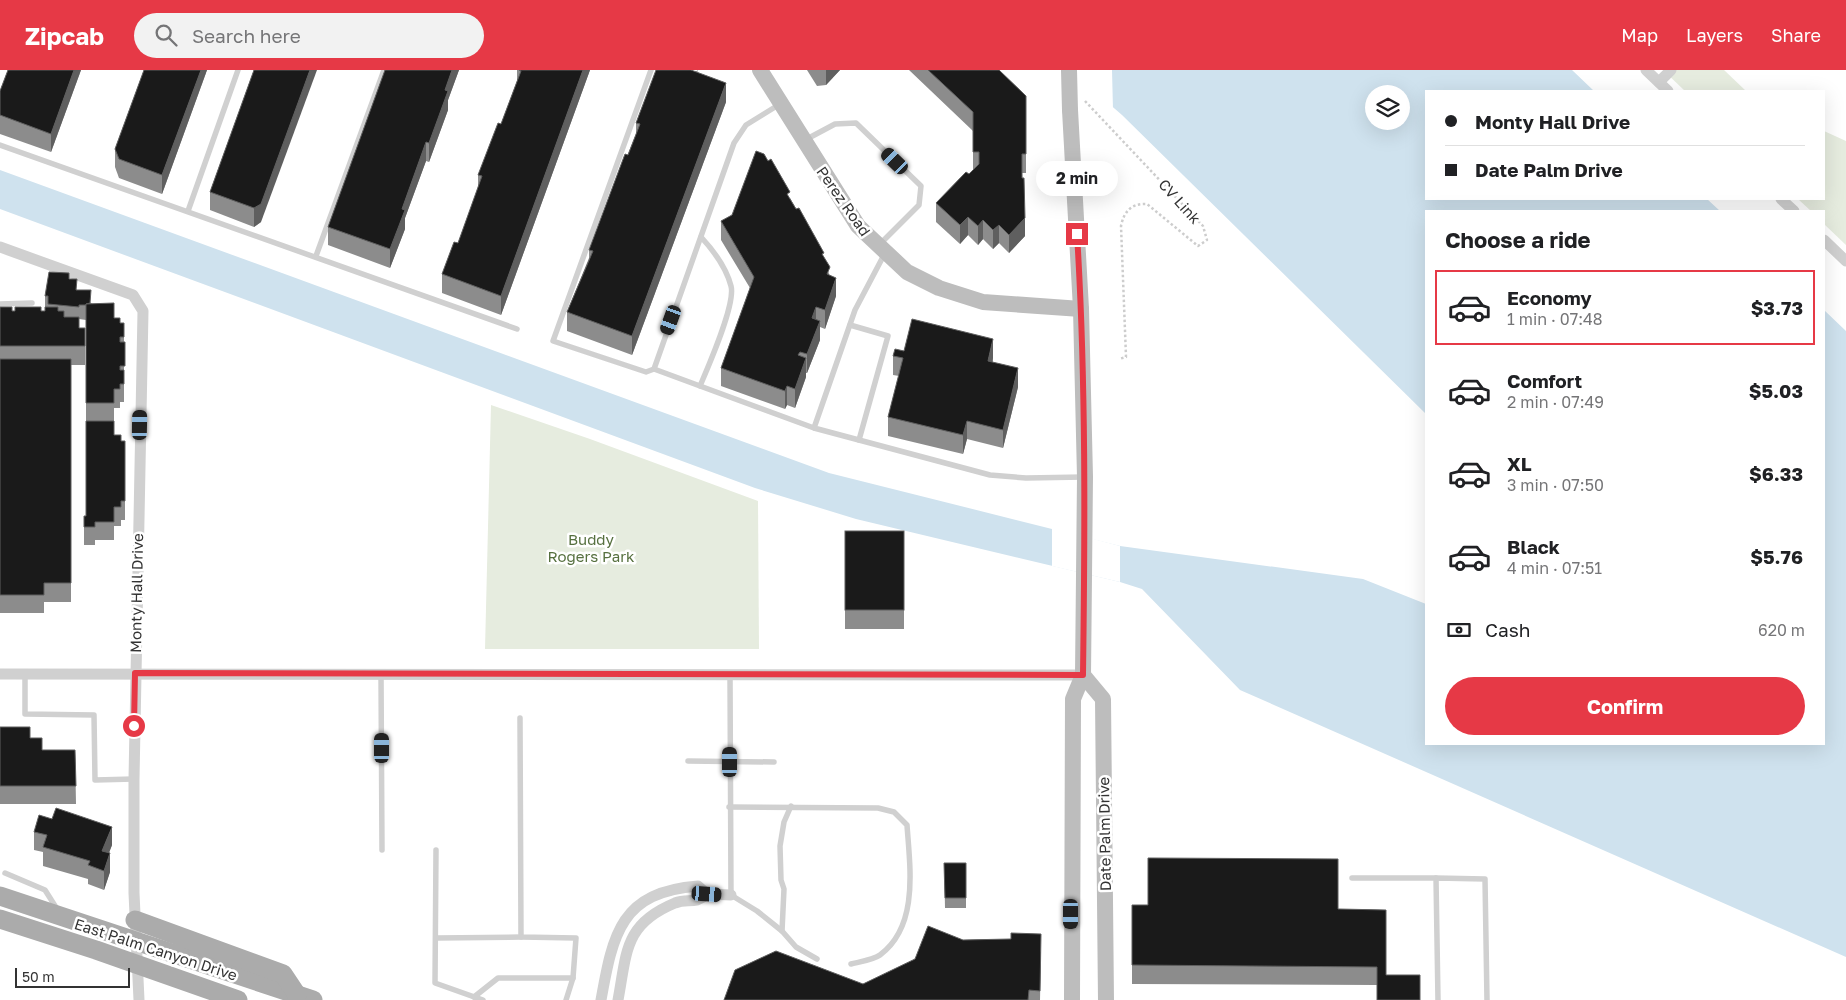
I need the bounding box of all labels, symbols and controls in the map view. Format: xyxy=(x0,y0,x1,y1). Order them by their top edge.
search box xyxy=(134,13,484,58)
text: Zipcab xyxy=(25,21,104,50)
icon: search xyxy=(152,21,180,49)
text: Search here xyxy=(192,24,301,47)
text: Map xyxy=(1621,24,1658,46)
text: Layers xyxy=(1686,24,1743,46)
text: Share xyxy=(1771,24,1821,46)
map controls xyxy=(1365,85,1410,130)
button: layers xyxy=(1365,85,1410,130)
text: Monty Hall Drive xyxy=(1475,110,1630,133)
car xyxy=(878,145,911,177)
text: Date Palm Drive xyxy=(1475,158,1623,181)
callout: 2 min xyxy=(1036,161,1118,196)
street label: Perez Road xyxy=(813,163,875,239)
text: 2 min xyxy=(1056,168,1098,188)
street label: CV Link xyxy=(1155,175,1205,227)
route end xyxy=(1066,223,1088,245)
text: Choose a ride xyxy=(1445,226,1591,253)
icon: car xyxy=(1447,285,1492,330)
text: Economy xyxy=(1507,286,1592,309)
text: $3.73 xyxy=(1751,296,1803,319)
car xyxy=(658,303,683,337)
text: 1 min · 07:48 xyxy=(1507,309,1603,329)
icon: car xyxy=(1447,368,1492,413)
text: Comfort xyxy=(1507,369,1582,392)
text: $5.03 xyxy=(1749,379,1803,402)
text: 2 min · 07:49 xyxy=(1507,392,1604,412)
car xyxy=(132,410,147,440)
icon: car xyxy=(1447,451,1492,496)
text: XL xyxy=(1507,452,1532,475)
text: $6.33 xyxy=(1749,462,1803,485)
text: 3 min · 07:50 xyxy=(1507,475,1604,495)
park label: Buddy Rogers Park xyxy=(547,530,635,565)
street label: Monty Hall Drive xyxy=(126,533,146,653)
icon: car xyxy=(1447,534,1492,579)
text: Black xyxy=(1507,535,1560,558)
text: $5.76 xyxy=(1750,545,1803,568)
text: 4 min · 07:51 xyxy=(1507,558,1602,578)
icon: cash xyxy=(1445,616,1473,644)
text: Cash xyxy=(1485,618,1530,641)
text: 620 m xyxy=(1758,620,1805,640)
button: Confirm xyxy=(1445,677,1805,735)
route start xyxy=(123,715,145,737)
car xyxy=(374,733,389,763)
car xyxy=(722,747,737,777)
street label: Date Palm Drive xyxy=(1094,776,1114,891)
car xyxy=(691,885,722,903)
car xyxy=(1063,899,1078,929)
street label: East Palm Canyon Drive xyxy=(72,914,240,984)
scale bar xyxy=(15,965,130,988)
text: 50 m xyxy=(22,968,55,985)

